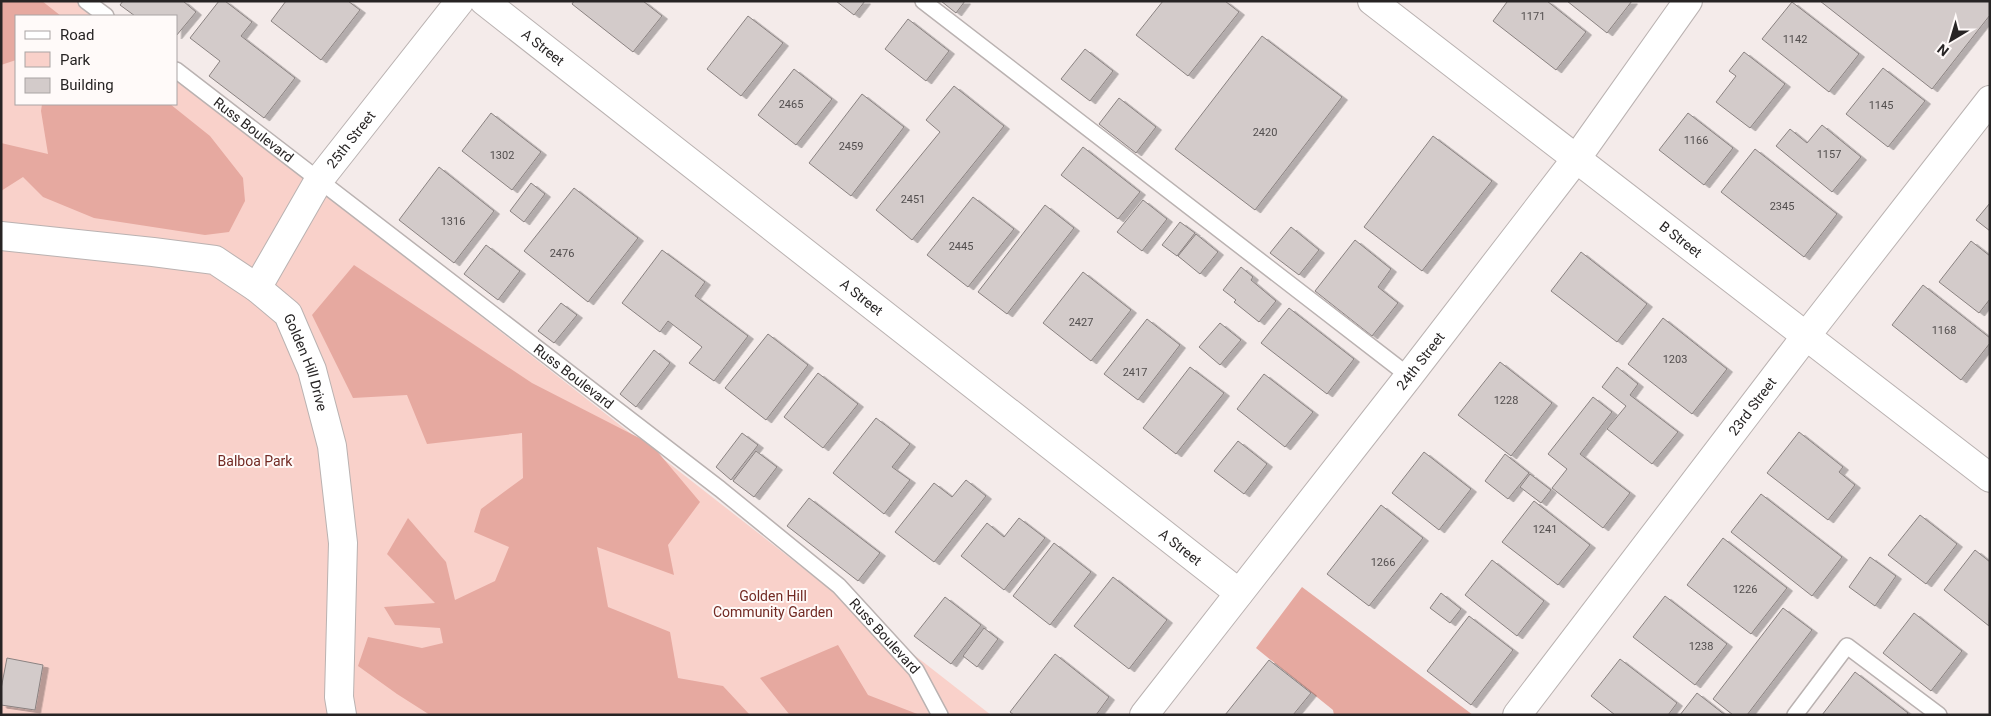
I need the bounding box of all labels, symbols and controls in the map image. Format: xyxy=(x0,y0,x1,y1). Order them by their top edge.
house number: 1171 xyxy=(1521,10,1545,23)
legend xyxy=(15,15,178,105)
north arrow xyxy=(1926,15,1976,65)
text: Road xyxy=(60,26,94,44)
street label: A Street xyxy=(519,26,568,69)
house number: 1142 xyxy=(1783,33,1807,46)
text: N xyxy=(1934,41,1952,60)
text: Park xyxy=(60,51,91,69)
text: Building xyxy=(60,76,114,94)
street label: Russ Boulevard xyxy=(211,94,297,166)
house number: 2465 xyxy=(779,98,803,111)
house number: 1145 xyxy=(1869,99,1893,112)
street label: 25th Street xyxy=(323,107,379,171)
house number: 2420 xyxy=(1253,126,1277,139)
house number: 1166 xyxy=(1684,134,1708,147)
house number: 2459 xyxy=(839,140,863,153)
house number: 1157 xyxy=(1817,148,1841,161)
house number: 1302 xyxy=(490,149,514,162)
house number: 2451 xyxy=(901,193,925,206)
house number: 2345 xyxy=(1770,200,1794,213)
house number: 1316 xyxy=(441,215,465,228)
street label: B Street xyxy=(1656,218,1705,261)
house number: 2445 xyxy=(949,240,973,253)
house number: 2476 xyxy=(550,247,574,260)
street label: A Street xyxy=(837,276,887,319)
street label: Golden Hill Drive xyxy=(281,311,330,413)
house number: 2427 xyxy=(1069,316,1093,329)
house number: 1168 xyxy=(1932,324,1956,337)
street label: 24th Street xyxy=(1393,329,1448,393)
street label: Russ Boulevard xyxy=(531,341,617,412)
house number: 1203 xyxy=(1663,353,1687,366)
house number: 2417 xyxy=(1123,366,1147,379)
street label: 23rd Street xyxy=(1725,374,1780,439)
house number: 1228 xyxy=(1494,394,1518,407)
park label: Balboa Park xyxy=(218,453,293,469)
house number: 1241 xyxy=(1533,523,1557,536)
street label: A Street xyxy=(1156,525,1205,569)
house number: 1266 xyxy=(1371,556,1395,569)
house number: 1226 xyxy=(1733,583,1757,596)
park label: Golden Hill Community Garden xyxy=(713,588,833,620)
street label: Russ Boulevard xyxy=(846,595,923,677)
house number: 1238 xyxy=(1689,640,1713,653)

